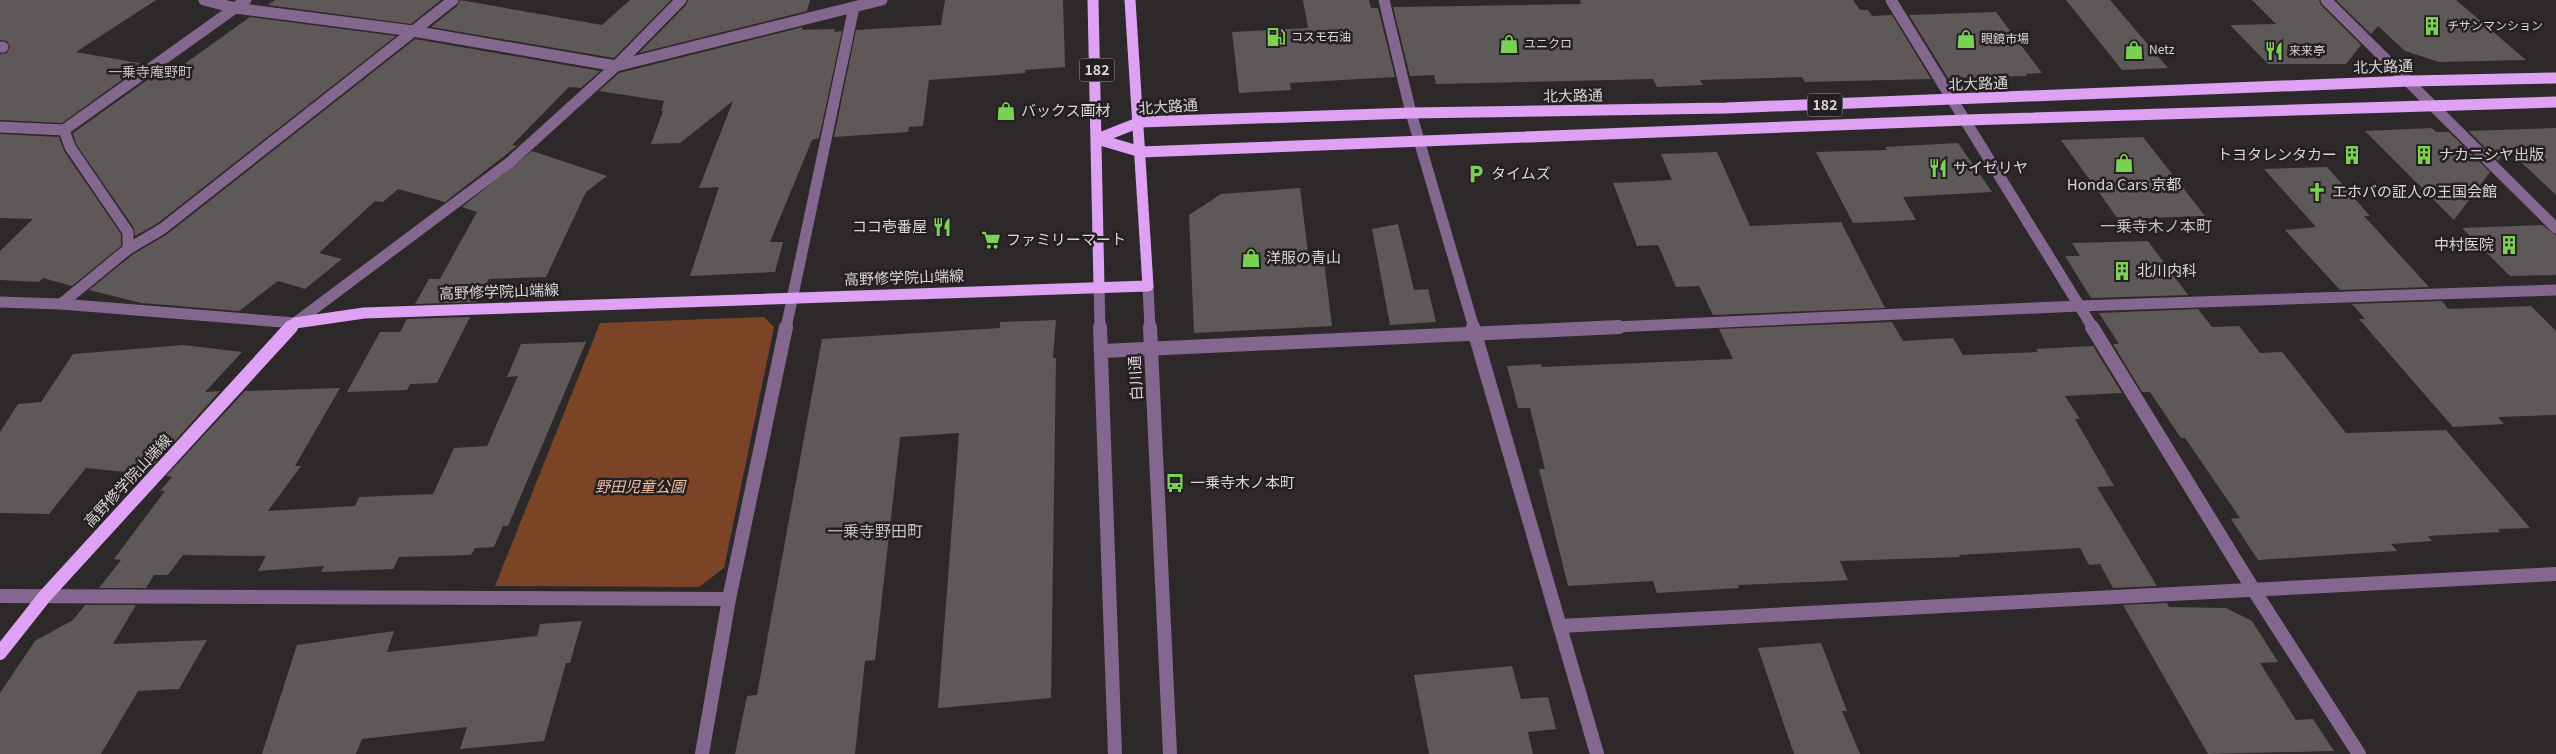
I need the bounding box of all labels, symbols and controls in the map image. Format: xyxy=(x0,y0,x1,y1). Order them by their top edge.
building icon: チサンマンション xyxy=(2421,15,2443,37)
place label: チサンマンション xyxy=(2447,16,2543,33)
fuel station icon: コスモ石油 xyxy=(1265,26,1287,48)
place label: コスモ石油 xyxy=(1291,27,1351,44)
shop icon: 眼鏡市場 xyxy=(1955,28,1977,50)
place label: 眼鏡市場 xyxy=(1981,29,2029,46)
shop icon: ユニクロ xyxy=(1498,33,1520,55)
place label: ユニクロ xyxy=(1524,34,1572,51)
shop icon: Netz xyxy=(2123,39,2145,61)
place label: Netz xyxy=(2149,40,2175,57)
restaurant icon: 来来亭 xyxy=(2263,40,2285,62)
place label: 来来亭 xyxy=(2289,41,2325,58)
street label: 北大路通 xyxy=(2353,54,2413,77)
road number: 182 xyxy=(1080,58,1114,82)
district label: 一乗寺庵野町 xyxy=(108,61,192,81)
street label: 北大路通 xyxy=(1948,71,2008,94)
street label: 北大路通 xyxy=(1543,83,1603,106)
street label: 北大路通 xyxy=(1137,93,1199,118)
road number: 182 xyxy=(1808,94,1842,116)
place label: バックス画材 xyxy=(1021,99,1111,120)
shop icon: バックス画材 xyxy=(995,100,1017,122)
place label: トヨタレンタカー xyxy=(2217,143,2337,164)
place label: ナカニシヤ出版 xyxy=(2439,143,2544,164)
building icon: トヨタレンタカー xyxy=(2341,144,2363,166)
building icon: ナカニシヤ出版 xyxy=(2413,144,2435,166)
shop icon: Honda Cars 京都 xyxy=(2113,152,2135,174)
place label: サイゼリヤ xyxy=(1953,156,2028,177)
restaurant icon: サイゼリヤ xyxy=(1927,157,1949,179)
place label: タイムズ xyxy=(1491,162,1551,183)
parking icon: タイムズ xyxy=(1465,163,1487,185)
place label: Honda Cars 京都 xyxy=(2067,173,2181,194)
place label: エホバの証人の王国会館 xyxy=(2332,180,2497,201)
church icon: エホバの証人の王国会館 xyxy=(2306,181,2328,203)
district label: 一乗寺木ノ本町 xyxy=(2100,213,2212,237)
place label: ココ壱番屋 xyxy=(852,215,927,236)
restaurant icon: ココ壱番屋 xyxy=(931,216,953,238)
place label: ファミリーマート xyxy=(1006,228,1126,249)
supermarket icon: ファミリーマート xyxy=(980,229,1002,251)
place label: 中村医院 xyxy=(2434,233,2494,254)
building icon: 中村医院 xyxy=(2498,234,2520,256)
place label: 洋服の青山 xyxy=(1266,246,1341,267)
shop icon: 洋服の青山 xyxy=(1240,247,1262,269)
place label: 北川内科 xyxy=(2137,259,2197,280)
building icon: 北川内科 xyxy=(2111,260,2133,282)
street label: 高野修学院山端線 xyxy=(844,264,964,289)
street label: 高野修学院山端線 xyxy=(439,278,559,303)
street label: 白川通 xyxy=(1123,355,1146,401)
street label: 高野修学院山端線 xyxy=(78,429,176,531)
place label: 一乗寺木ノ本町 xyxy=(1190,471,1295,492)
bus stop icon: 一乗寺木ノ本町 xyxy=(1164,472,1186,494)
park label: 野田児童公園 xyxy=(595,475,687,496)
district label: 一乗寺野田町 xyxy=(827,518,923,542)

